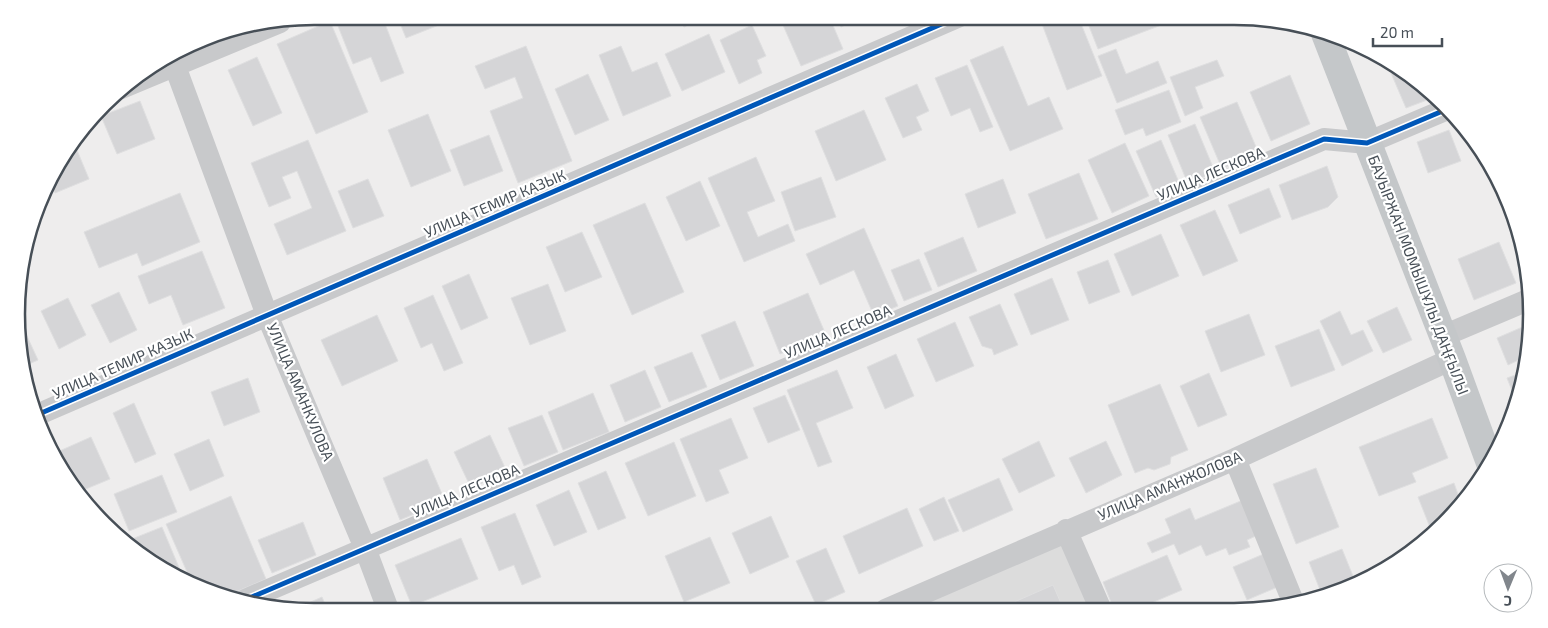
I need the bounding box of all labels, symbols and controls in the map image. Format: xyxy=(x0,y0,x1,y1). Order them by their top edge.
scale bar xyxy=(1373,15,1442,47)
text: 20 m xyxy=(1380,23,1414,41)
street label: УЛИЦА ЛЕСКОВА xyxy=(1154,142,1268,204)
street label: БАУЫРЖАН МОМЫШҰЛЫ ДАҢҒЫЛЫ xyxy=(1365,152,1473,397)
street label: УЛИЦА ТЕМИР КАЗЫК xyxy=(421,165,568,241)
street label: УЛИЦА ЛЕСКОВА xyxy=(781,300,895,362)
street label: УЛИЦА АМАНКУЛОВА xyxy=(264,320,338,464)
street label: УЛИЦА ТЕМИР КАЗЫК xyxy=(49,324,196,402)
street label: УЛИЦА АМАНЖОЛОВА xyxy=(1095,446,1245,524)
street label: УЛИЦА ЛЕСКОВА xyxy=(409,459,523,521)
north arrow xyxy=(1483,563,1533,613)
text: С xyxy=(1503,593,1512,610)

